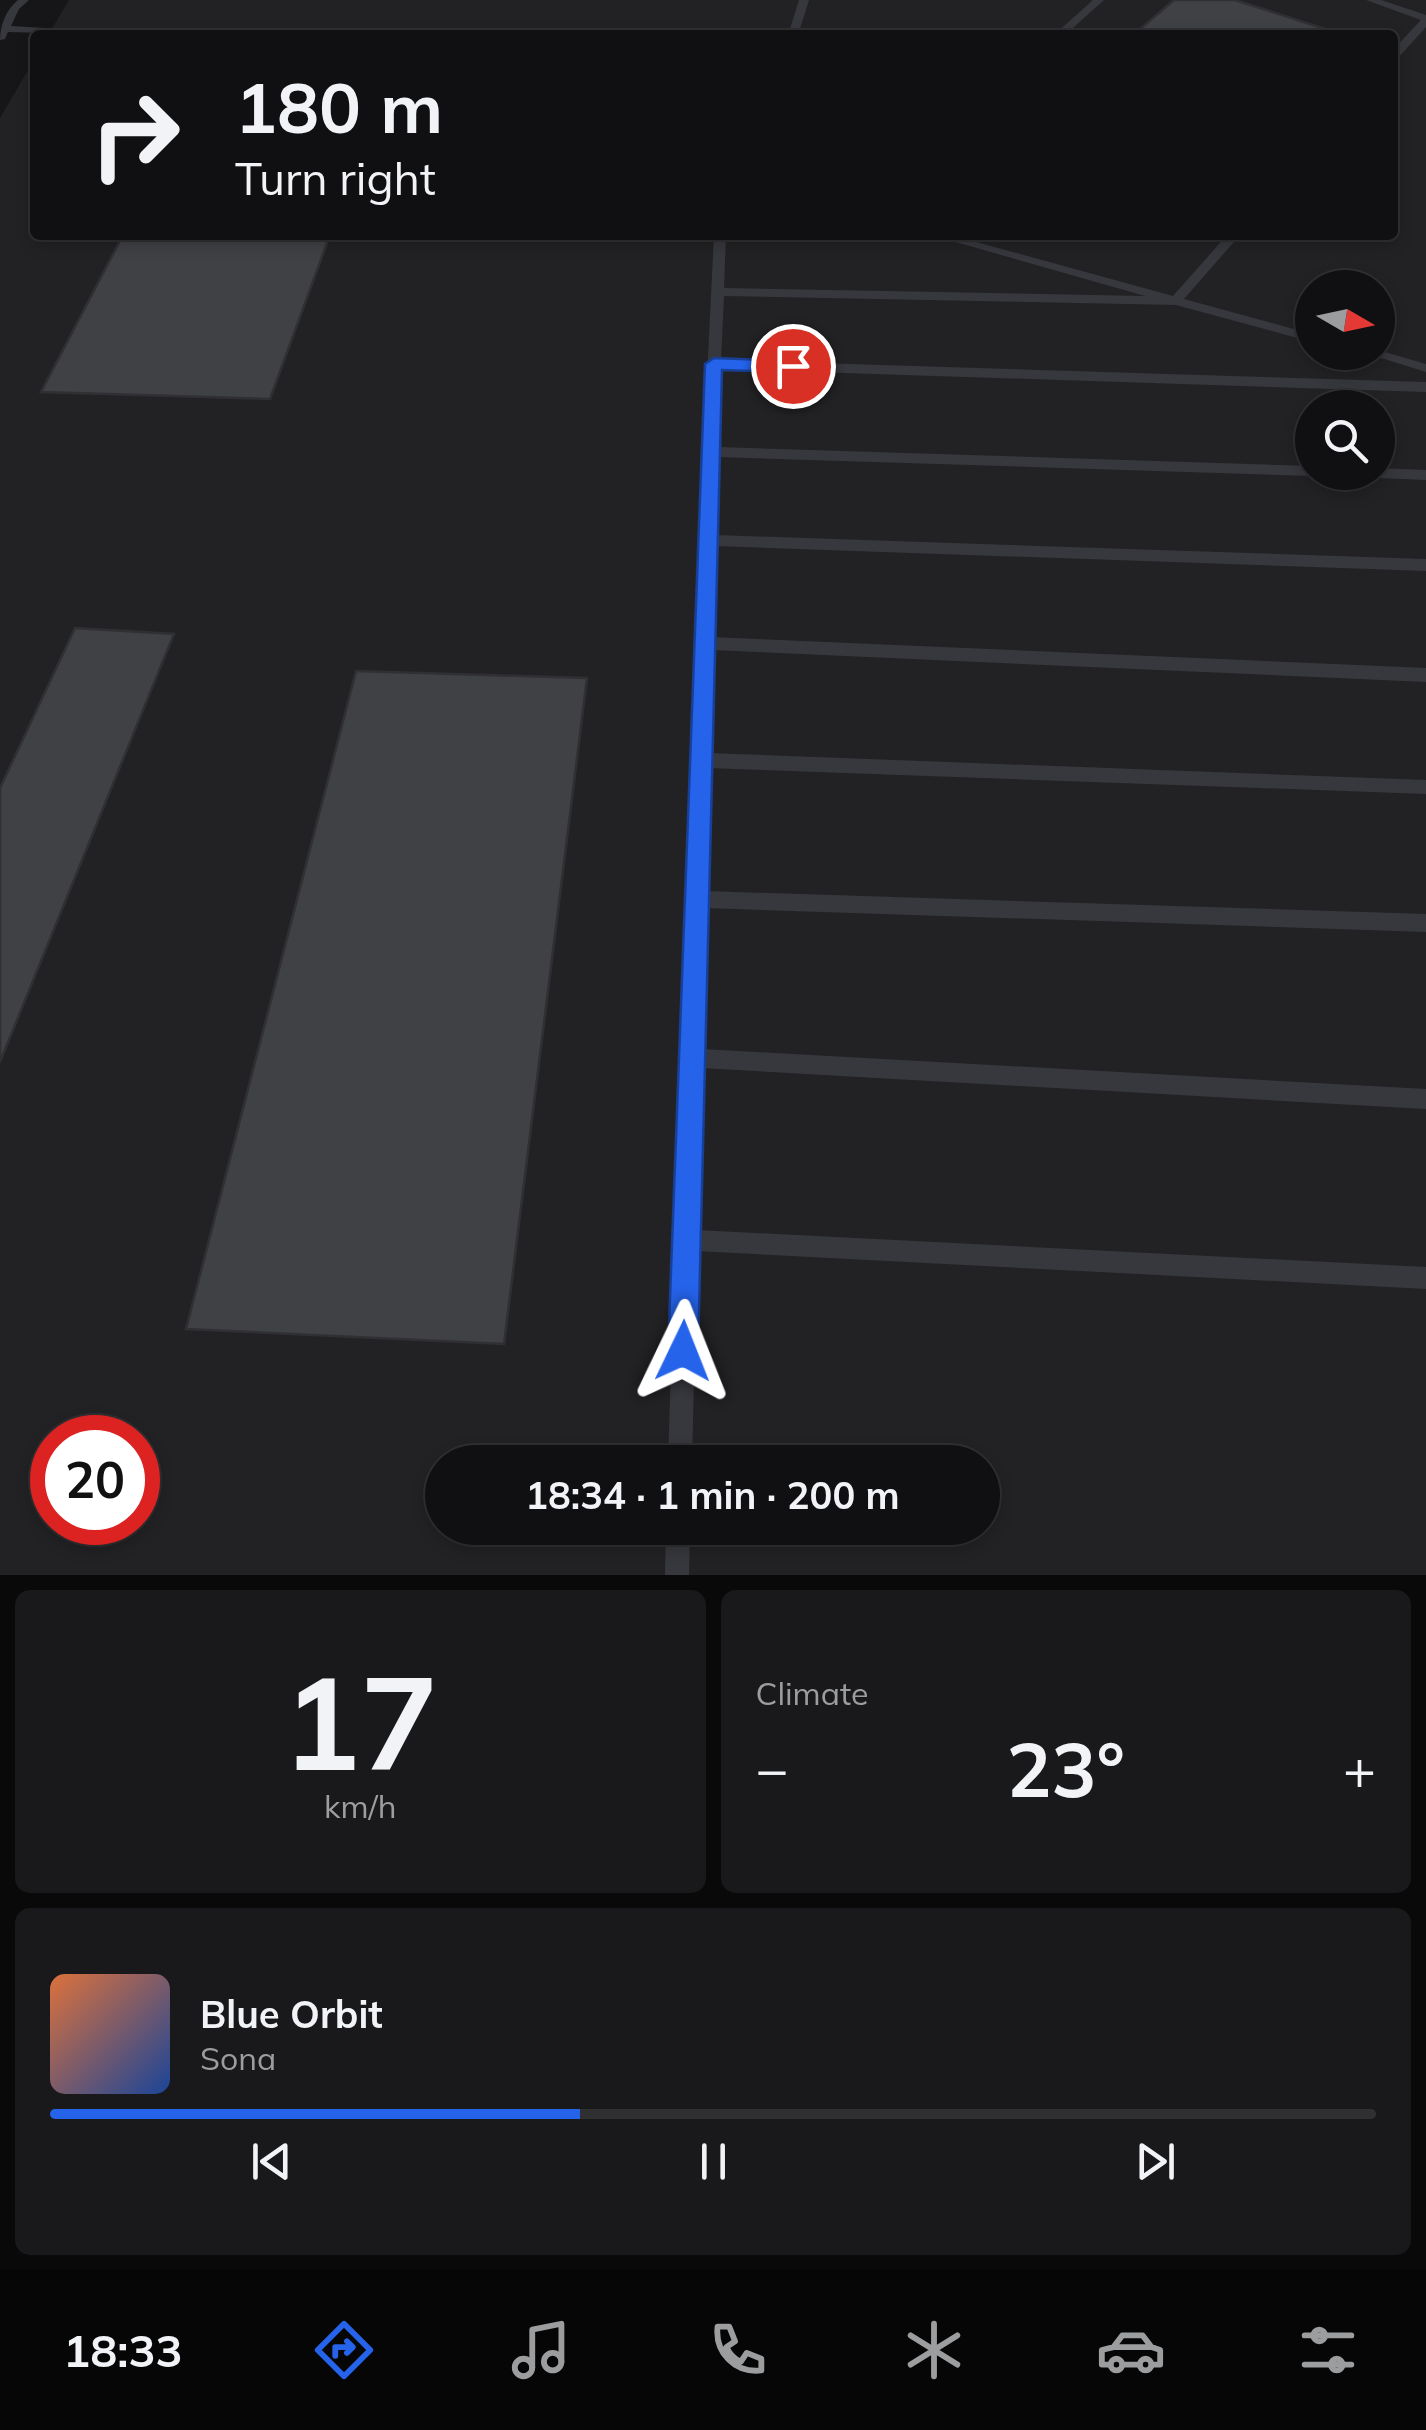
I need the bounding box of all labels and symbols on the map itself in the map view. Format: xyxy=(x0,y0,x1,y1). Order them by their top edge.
north arrow xyxy=(1295,270,1395,370)
pin xyxy=(751,324,836,409)
position arrow xyxy=(631,1299,735,1403)
speed limit sign: 20 xyxy=(30,1415,160,1545)

